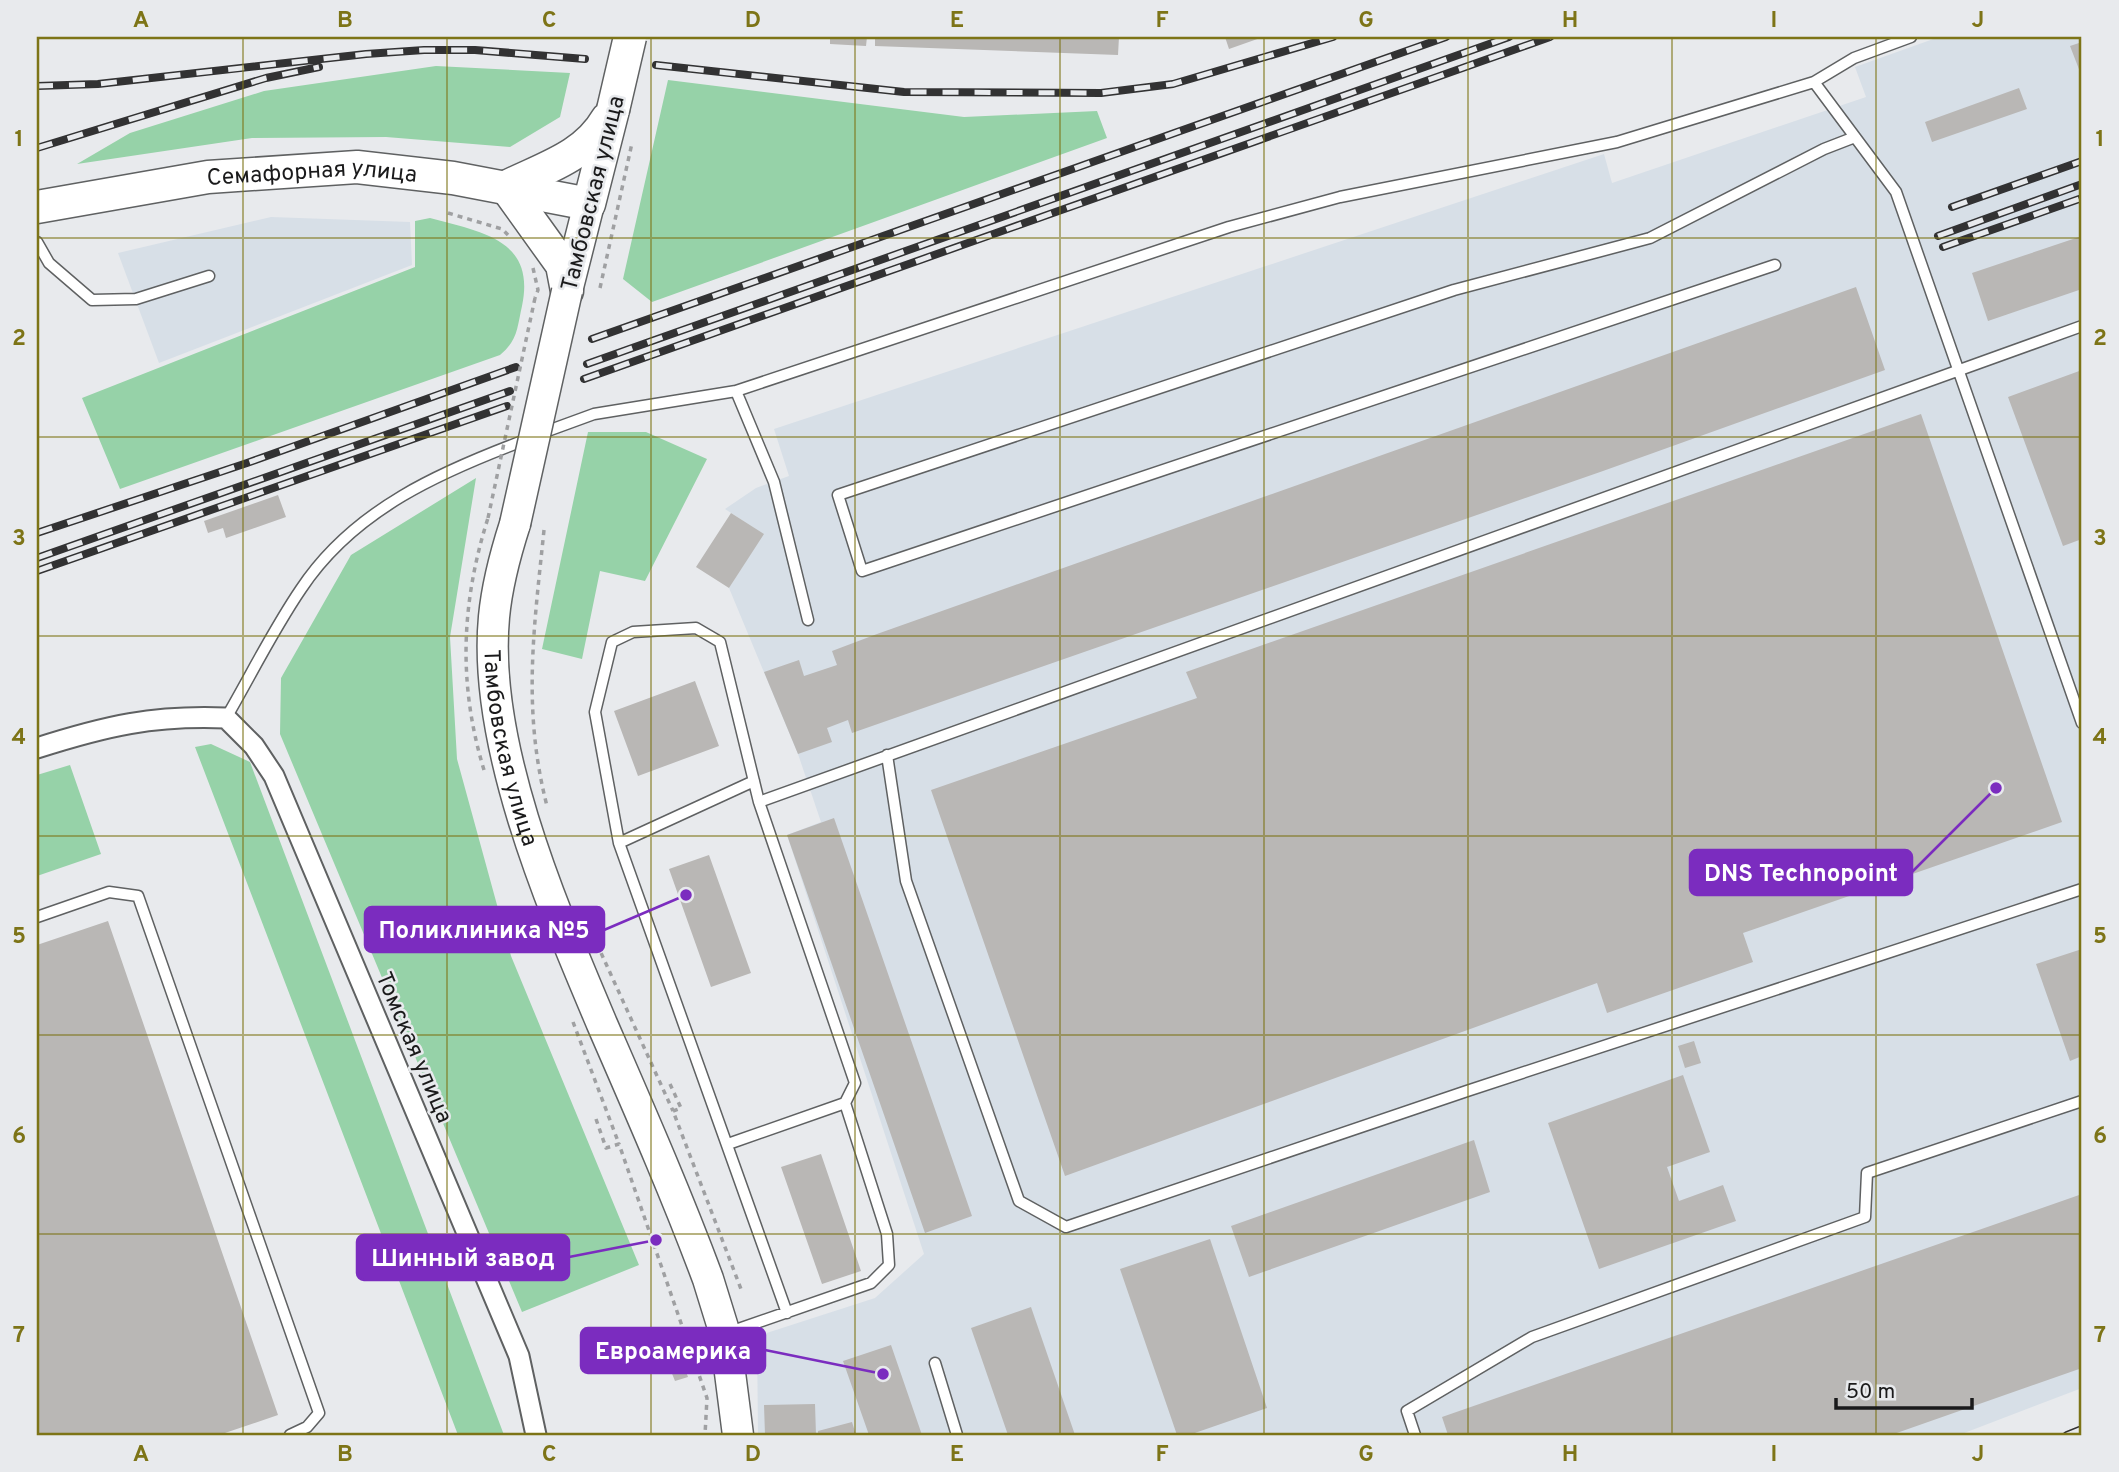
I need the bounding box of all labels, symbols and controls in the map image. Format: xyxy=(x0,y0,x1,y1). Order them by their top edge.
text: A xyxy=(133,7,149,36)
text: B xyxy=(337,7,353,36)
text: C xyxy=(542,7,556,36)
text: D xyxy=(745,7,761,36)
text: E xyxy=(950,7,964,36)
text: F xyxy=(1155,7,1169,36)
text: G xyxy=(1358,7,1374,36)
text: H xyxy=(1562,7,1578,36)
text: I xyxy=(1771,7,1777,36)
text: J xyxy=(1972,7,1984,36)
street label: Тамбовская улица xyxy=(556,93,633,294)
text: 1 xyxy=(14,126,24,155)
text: 1 xyxy=(2095,126,2105,155)
street label: Семафорная улица xyxy=(206,154,419,194)
text: 2 xyxy=(12,325,26,354)
text: 2 xyxy=(2093,325,2107,354)
text: 3 xyxy=(12,525,26,554)
text: 3 xyxy=(2093,525,2107,554)
street label: Тамбовская улица xyxy=(476,649,543,850)
text: 4 xyxy=(12,724,26,753)
text: 4 xyxy=(2093,724,2107,753)
callout: DNS Technopoint xyxy=(1690,850,1912,895)
text: DNS Technopoint xyxy=(1704,860,1898,890)
callout: Поликлиника №5 xyxy=(365,907,604,952)
text: Поликлиника №5 xyxy=(378,917,590,947)
text: 5 xyxy=(12,923,26,952)
text: 5 xyxy=(2093,923,2107,952)
street label: Томская улица xyxy=(368,968,458,1128)
text: 6 xyxy=(12,1123,26,1152)
text: 6 xyxy=(2093,1123,2107,1152)
callout: Шинный завод xyxy=(357,1235,569,1280)
text: Шинный завод xyxy=(371,1245,555,1275)
text: 7 xyxy=(13,1322,25,1351)
text: 7 xyxy=(2094,1322,2106,1351)
callout: Евроамерика xyxy=(581,1328,765,1373)
text: Евроамерика xyxy=(595,1338,751,1368)
scale bar xyxy=(1836,1367,1972,1411)
text: 50 m xyxy=(1846,1379,1895,1406)
text: A xyxy=(133,1441,149,1470)
text: B xyxy=(337,1441,353,1470)
text: C xyxy=(542,1441,556,1470)
text: D xyxy=(745,1441,761,1470)
text: E xyxy=(950,1441,964,1470)
text: F xyxy=(1155,1441,1169,1470)
text: G xyxy=(1358,1441,1374,1470)
text: H xyxy=(1562,1441,1578,1470)
text: I xyxy=(1771,1441,1777,1470)
text: J xyxy=(1972,1441,1984,1470)

